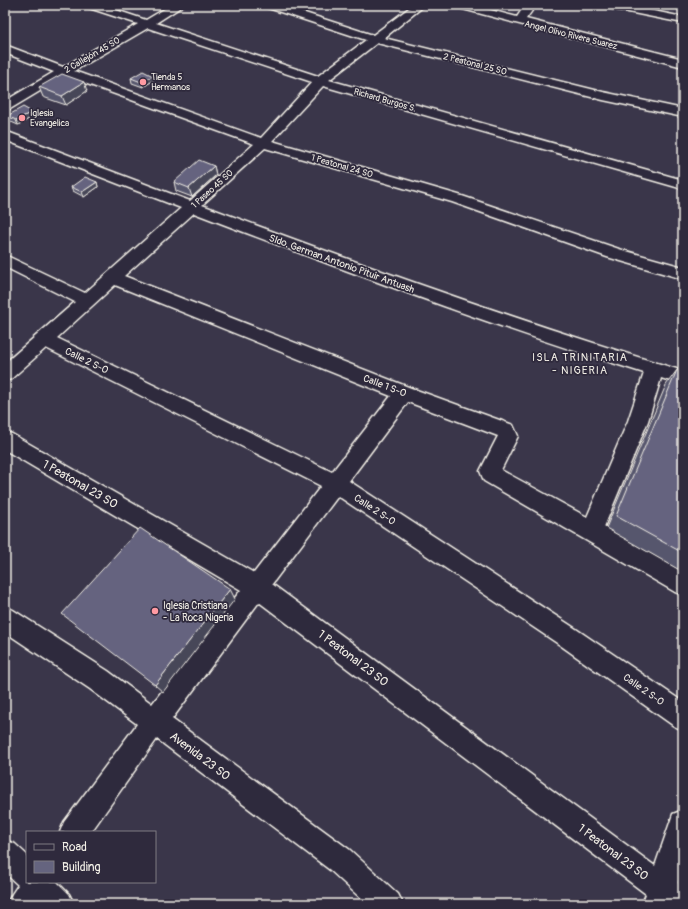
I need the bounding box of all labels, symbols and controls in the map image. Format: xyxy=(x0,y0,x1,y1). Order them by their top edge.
street label: Angel Olivo Rivera Suarez xyxy=(523,19,619,52)
street label: 2 Callejón 45 SO xyxy=(62,35,122,76)
street label: 2 Peatonal 25 SO xyxy=(442,51,508,78)
place label: Tienda 5 Hermanos xyxy=(151,72,190,93)
marker: Tienda 5 Hermanos xyxy=(138,77,148,87)
street label: Richard Burgos S. xyxy=(352,86,417,115)
place label: Iglesia Evangelica xyxy=(30,108,69,129)
marker: Iglesia Evangelica xyxy=(17,113,27,123)
street label: 1 Peatonal 24 SO xyxy=(310,152,374,181)
street label: 1 Paseo 45 SO xyxy=(189,168,236,211)
street label: Sldo. German Antonio Pituir Antuash xyxy=(267,232,416,296)
street label: Calle 2 S-O xyxy=(63,345,110,377)
district label: ISLA TRINITARIA - NIGERIA xyxy=(532,351,628,377)
street label: Calle 1 S-O xyxy=(361,372,408,400)
street label: 1 Peatonal 23 SO xyxy=(39,457,120,512)
street label: Calle 2 S-O xyxy=(352,492,397,528)
place label: Iglesia Cristiana - La Roca Nigeria xyxy=(163,600,234,624)
marker: Iglesia Cristiana - La Roca Nigeria xyxy=(150,606,160,616)
street label: 1 Peatonal 23 SO xyxy=(315,627,391,690)
street label: Calle 2 S-O xyxy=(621,671,666,708)
street label: Avenida 23 SO xyxy=(167,729,233,784)
street label: 1 Peatonal 23 SO xyxy=(575,821,651,884)
legend xyxy=(26,831,156,883)
text: Road xyxy=(62,840,87,855)
text: Building xyxy=(62,860,101,875)

